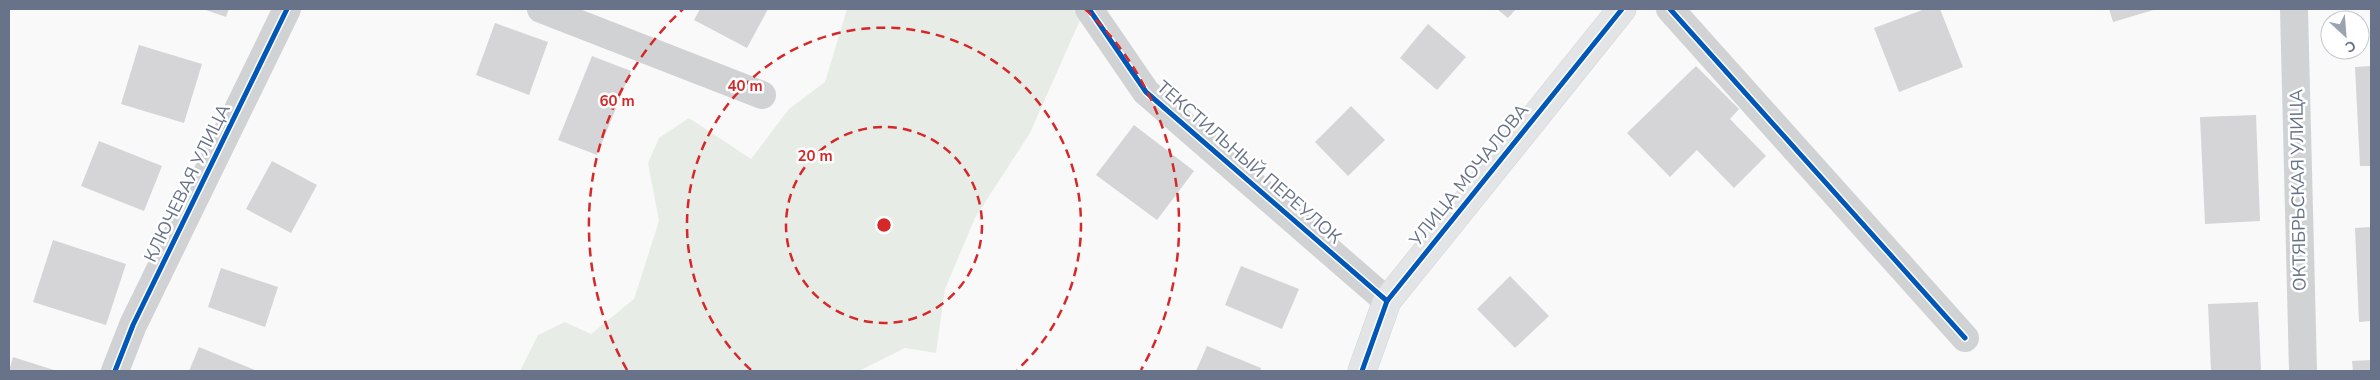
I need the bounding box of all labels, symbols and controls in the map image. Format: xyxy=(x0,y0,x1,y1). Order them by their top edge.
north arrow xyxy=(2320,10,2370,60)
text: С xyxy=(2342,36,2359,57)
street label: ТЕКСТИЛЬНЫЙ ПЕРЕУЛОК xyxy=(1152,75,1347,249)
text: 40 m xyxy=(727,76,763,96)
street label: ОКТЯБРЬСКАЯ УЛИЦА xyxy=(2284,89,2312,291)
text: 60 m xyxy=(599,91,635,111)
street label: УЛИЦА МОЧАЛОВА xyxy=(1403,99,1534,252)
street label: КЛЮЧЕВАЯ УЛИЦА xyxy=(138,100,236,266)
text: 20 m xyxy=(797,146,833,166)
centre of rings xyxy=(875,216,893,234)

